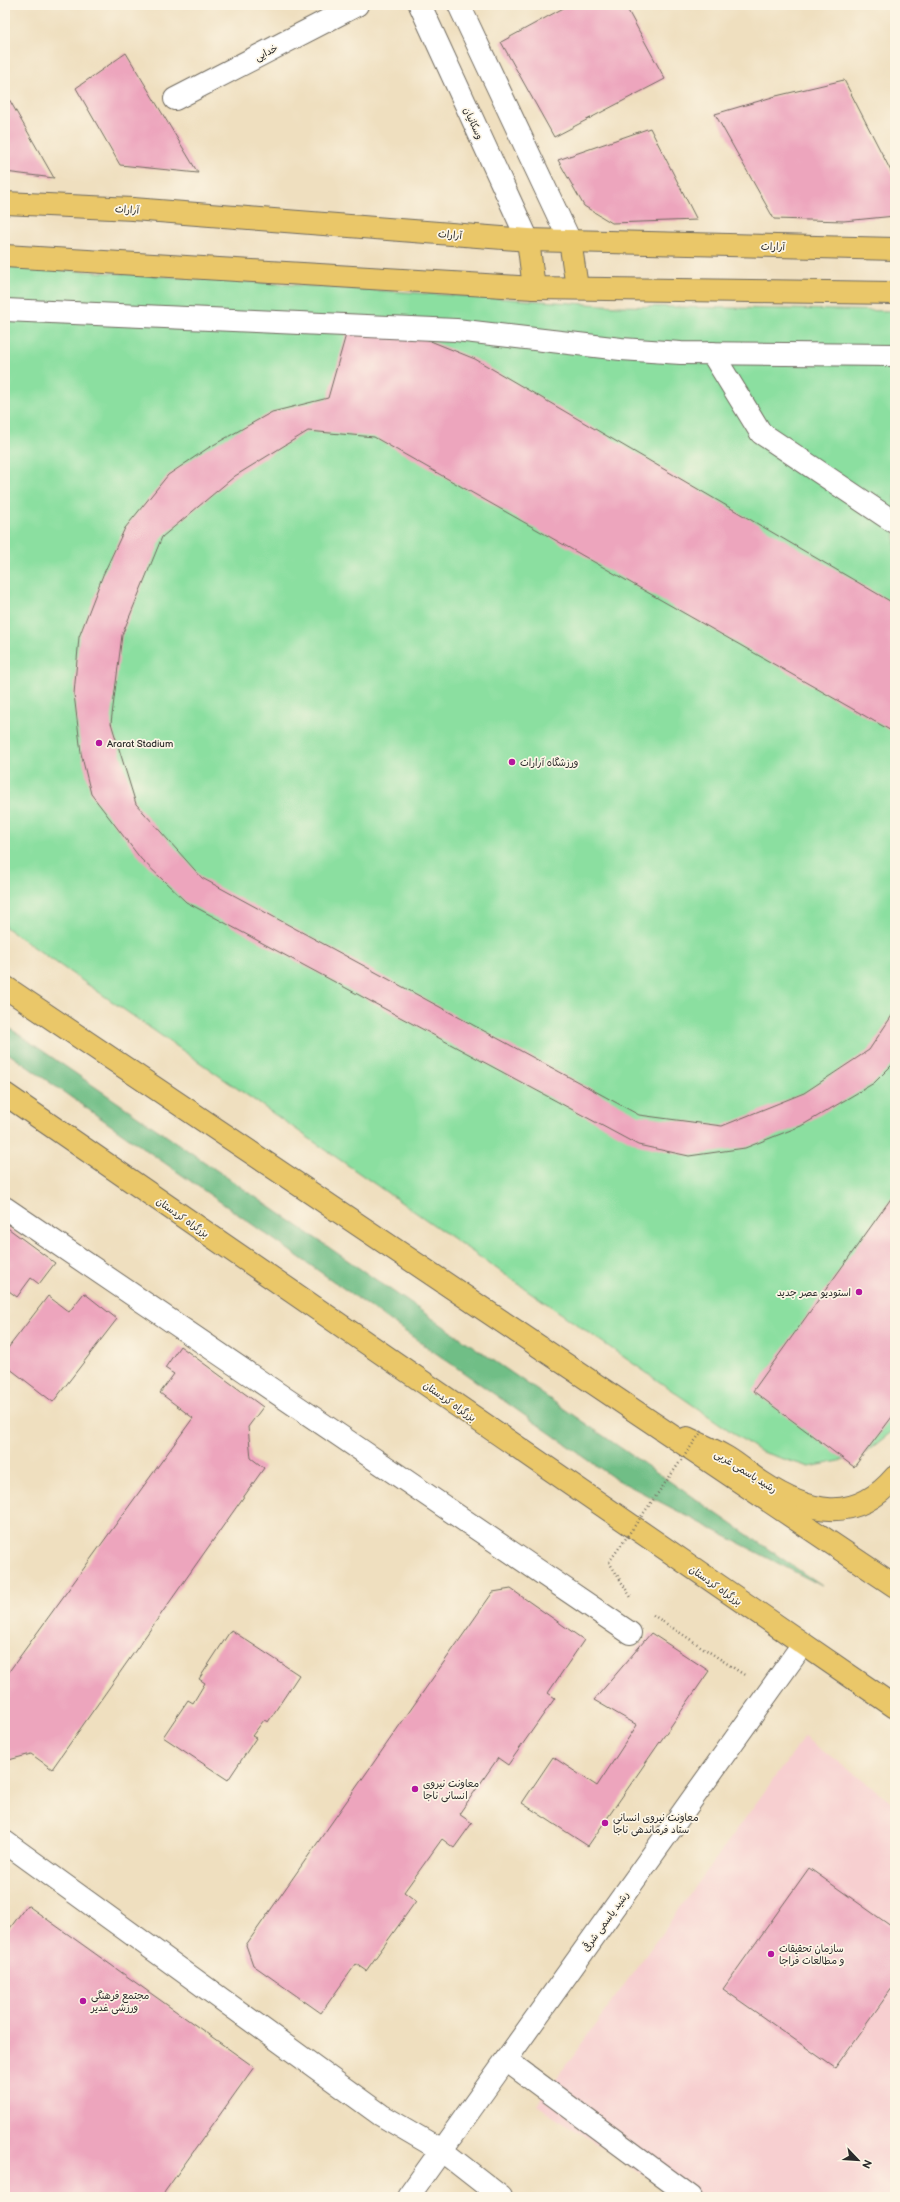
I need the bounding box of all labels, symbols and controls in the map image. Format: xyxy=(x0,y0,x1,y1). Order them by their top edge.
street label: خدایی xyxy=(253,42,281,65)
street label: وسکانیان xyxy=(460,106,486,141)
street label: آرارات xyxy=(115,203,140,217)
street label: آرارات xyxy=(437,228,463,242)
street label: آرارات xyxy=(761,241,786,253)
marker: Ararat Stadium xyxy=(94,738,104,748)
place label: Ararat Stadium xyxy=(107,738,173,750)
marker: ورزشگاه آرارات xyxy=(507,757,517,767)
place label: ورزشگاه آرارات xyxy=(520,757,578,769)
street label: بزرگراه کردستان xyxy=(154,1195,211,1240)
place label: استودیو عصر جدید xyxy=(777,1287,851,1299)
marker: استودیو عصر جدید xyxy=(854,1287,864,1297)
street label: بزرگراه کردستان xyxy=(421,1379,478,1424)
street label: رشید یاسمی غربی xyxy=(712,1448,779,1497)
street label: بزرگراه کردستان xyxy=(687,1563,744,1608)
place label: معاونت نیروی انسانی ناجا xyxy=(423,1778,479,1803)
marker: معاونت نیروی انسانی ناجا xyxy=(410,1784,420,1794)
place label: معاونت نیروی انسانی ستاد فرماندهی ناجا xyxy=(613,1812,699,1837)
marker: معاونت نیروی انسانی ستاد فرماندهی ناجا xyxy=(600,1818,610,1828)
street label: رشید یاسمی شرقی xyxy=(579,1889,633,1955)
place label: سازمان تحقیقات و مطالعات فراجا xyxy=(779,1943,844,1967)
marker: سازمان تحقیقات و مطالعات فراجا xyxy=(766,1949,776,1959)
place label: مجتمع فرهنگی ورزشی غدیر xyxy=(90,1990,149,2015)
marker: مجتمع فرهنگی ورزشی غدیر xyxy=(78,1996,88,2006)
north arrow xyxy=(838,2140,878,2180)
text: N xyxy=(859,2158,874,2171)

